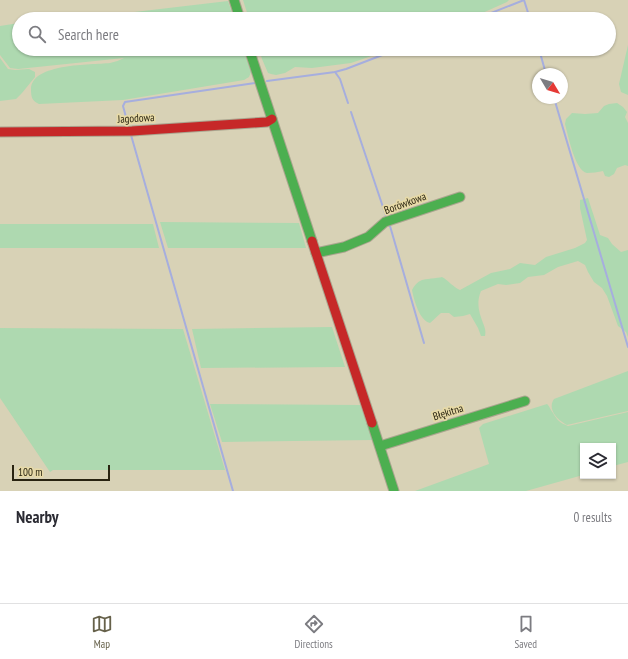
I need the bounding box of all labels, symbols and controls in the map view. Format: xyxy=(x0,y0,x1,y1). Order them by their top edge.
search box xyxy=(12,12,616,56)
icon: search xyxy=(26,23,48,45)
text: Search here xyxy=(58,25,119,44)
north arrow xyxy=(532,68,568,104)
street label: Jagodowa xyxy=(116,110,155,126)
street label: Borówkowa xyxy=(382,189,428,217)
street label: Błękitna xyxy=(431,401,465,423)
map controls xyxy=(580,443,616,479)
button: layers xyxy=(580,443,616,479)
scale bar xyxy=(12,463,110,482)
text: 100 m xyxy=(18,465,42,479)
text: Nearby xyxy=(16,506,59,528)
text: 0 results xyxy=(573,509,612,526)
tab: Map xyxy=(91,613,113,651)
tab: Directions xyxy=(295,613,333,651)
tab: Saved xyxy=(514,613,537,651)

